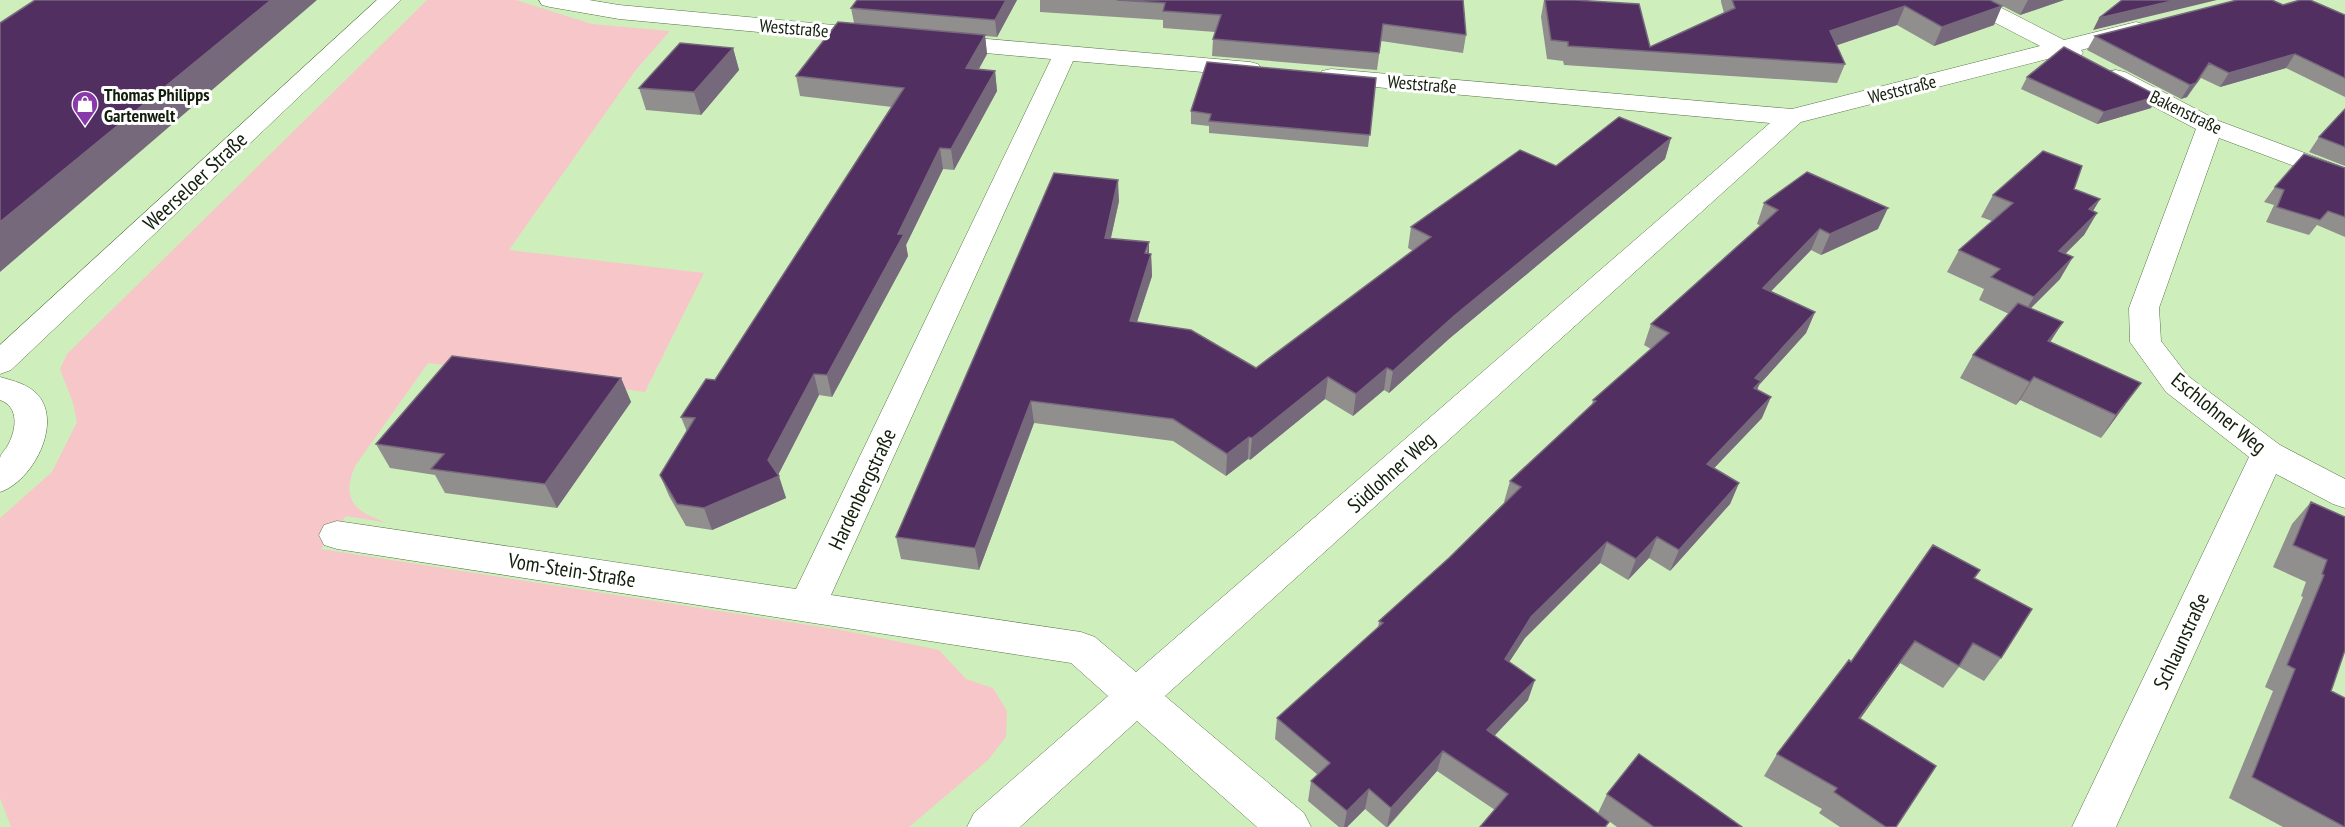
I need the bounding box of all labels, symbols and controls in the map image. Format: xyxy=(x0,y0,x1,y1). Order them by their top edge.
street label: Weststraße xyxy=(758,14,830,42)
street label: Weststraße xyxy=(1866,69,1938,109)
street label: Weststraße xyxy=(1386,70,1458,98)
place label: Thomas Philipps Gartenwelt xyxy=(104,83,210,127)
street label: Bakenstraße xyxy=(2146,85,2226,139)
shop icon: Thomas Philipps Gartenwelt xyxy=(70,89,100,127)
street label: Weerseloer Straße xyxy=(137,126,253,236)
street label: Eschlohner Weg xyxy=(2166,366,2272,460)
street label: Hardenbergstraße xyxy=(822,424,902,554)
street label: Südlohner Weg xyxy=(1341,425,1441,519)
street label: Vom-Stein-Straße xyxy=(505,546,638,593)
street label: Schlaunstraße xyxy=(2147,588,2215,694)

